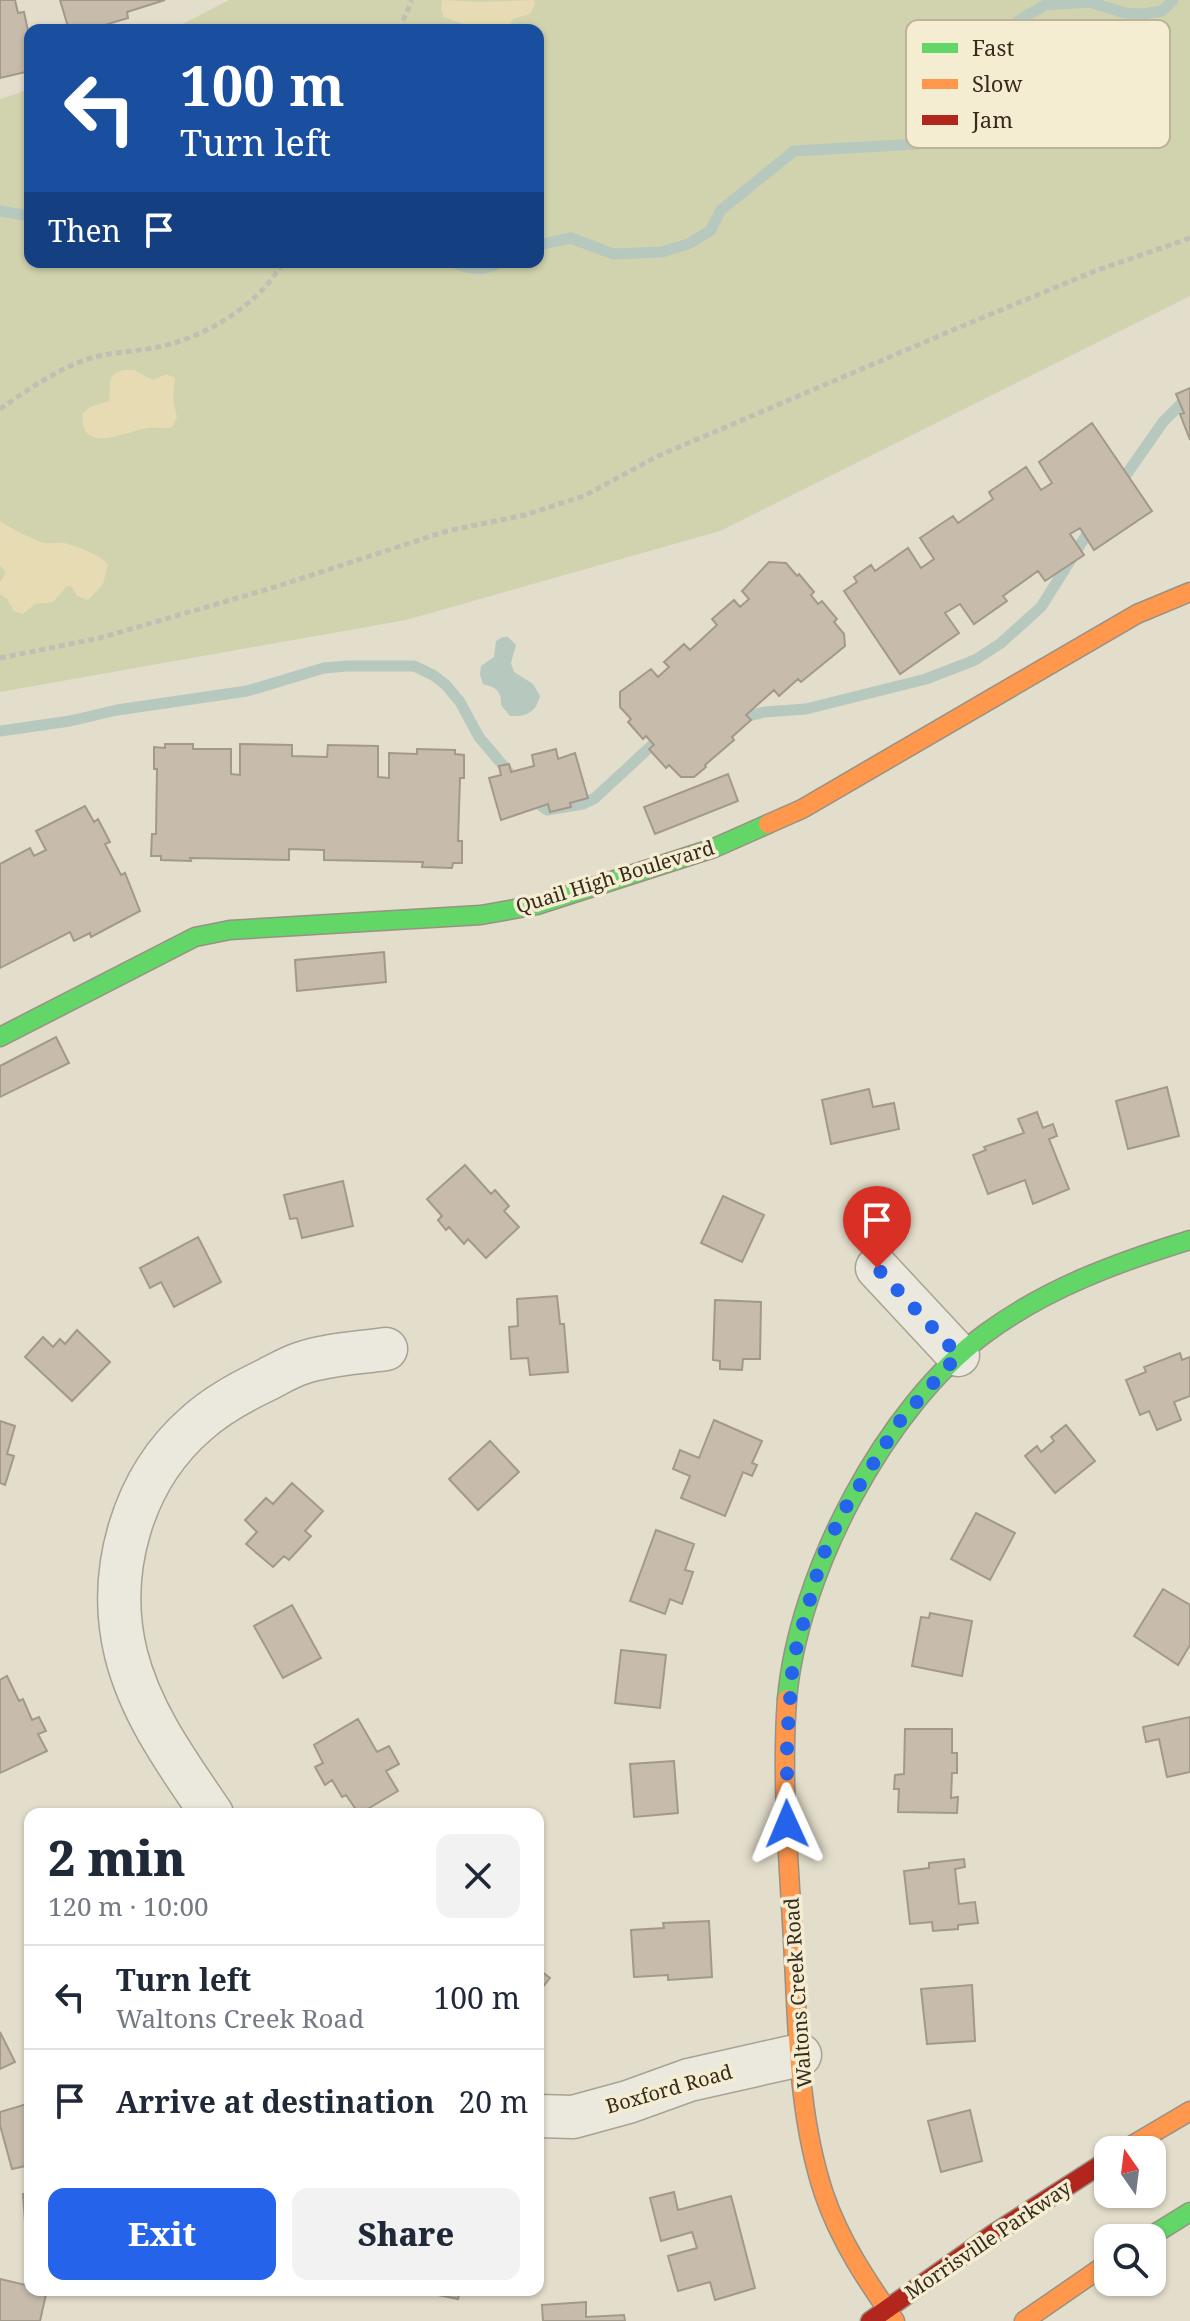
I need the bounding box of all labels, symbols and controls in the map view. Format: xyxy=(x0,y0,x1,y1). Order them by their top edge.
legend xyxy=(906,20,1170,148)
text: Fast xyxy=(972,32,1014,62)
text: 100 m xyxy=(180,46,345,122)
icon: left xyxy=(48,56,152,160)
text: Slow xyxy=(972,68,1022,98)
text: Jam xyxy=(971,104,1013,134)
text: Turn left xyxy=(180,118,331,167)
icon: arrive xyxy=(137,208,181,252)
text: Then xyxy=(48,210,121,251)
street label: Quail High Boulevard xyxy=(512,833,717,920)
pin xyxy=(843,1186,911,1268)
icon: arrive xyxy=(855,1198,899,1242)
position arrow xyxy=(745,1782,829,1866)
text: 2 min xyxy=(48,1825,186,1890)
button: close xyxy=(436,1834,520,1918)
text: 120 m · 10:00 xyxy=(48,1888,209,1924)
street label: Waltons Creek Road xyxy=(777,1897,818,2089)
text: Turn left xyxy=(116,1959,251,2000)
icon: left xyxy=(48,1975,92,2019)
text: 100 m xyxy=(434,1977,520,2018)
text: Waltons Creek Road xyxy=(116,2000,364,2036)
street label: Boxford Road xyxy=(603,2058,735,2119)
icon: arrive xyxy=(48,2079,92,2123)
text: Arrive at destination xyxy=(116,2081,435,2122)
text: 20 m xyxy=(459,2081,528,2122)
north arrow xyxy=(1094,2136,1166,2208)
map controls xyxy=(1094,2136,1166,2296)
street label: Morrisville Parkway xyxy=(899,2174,1077,2305)
button: Exit xyxy=(48,2188,276,2280)
button: Share xyxy=(292,2188,520,2280)
button: search xyxy=(1094,2224,1166,2296)

